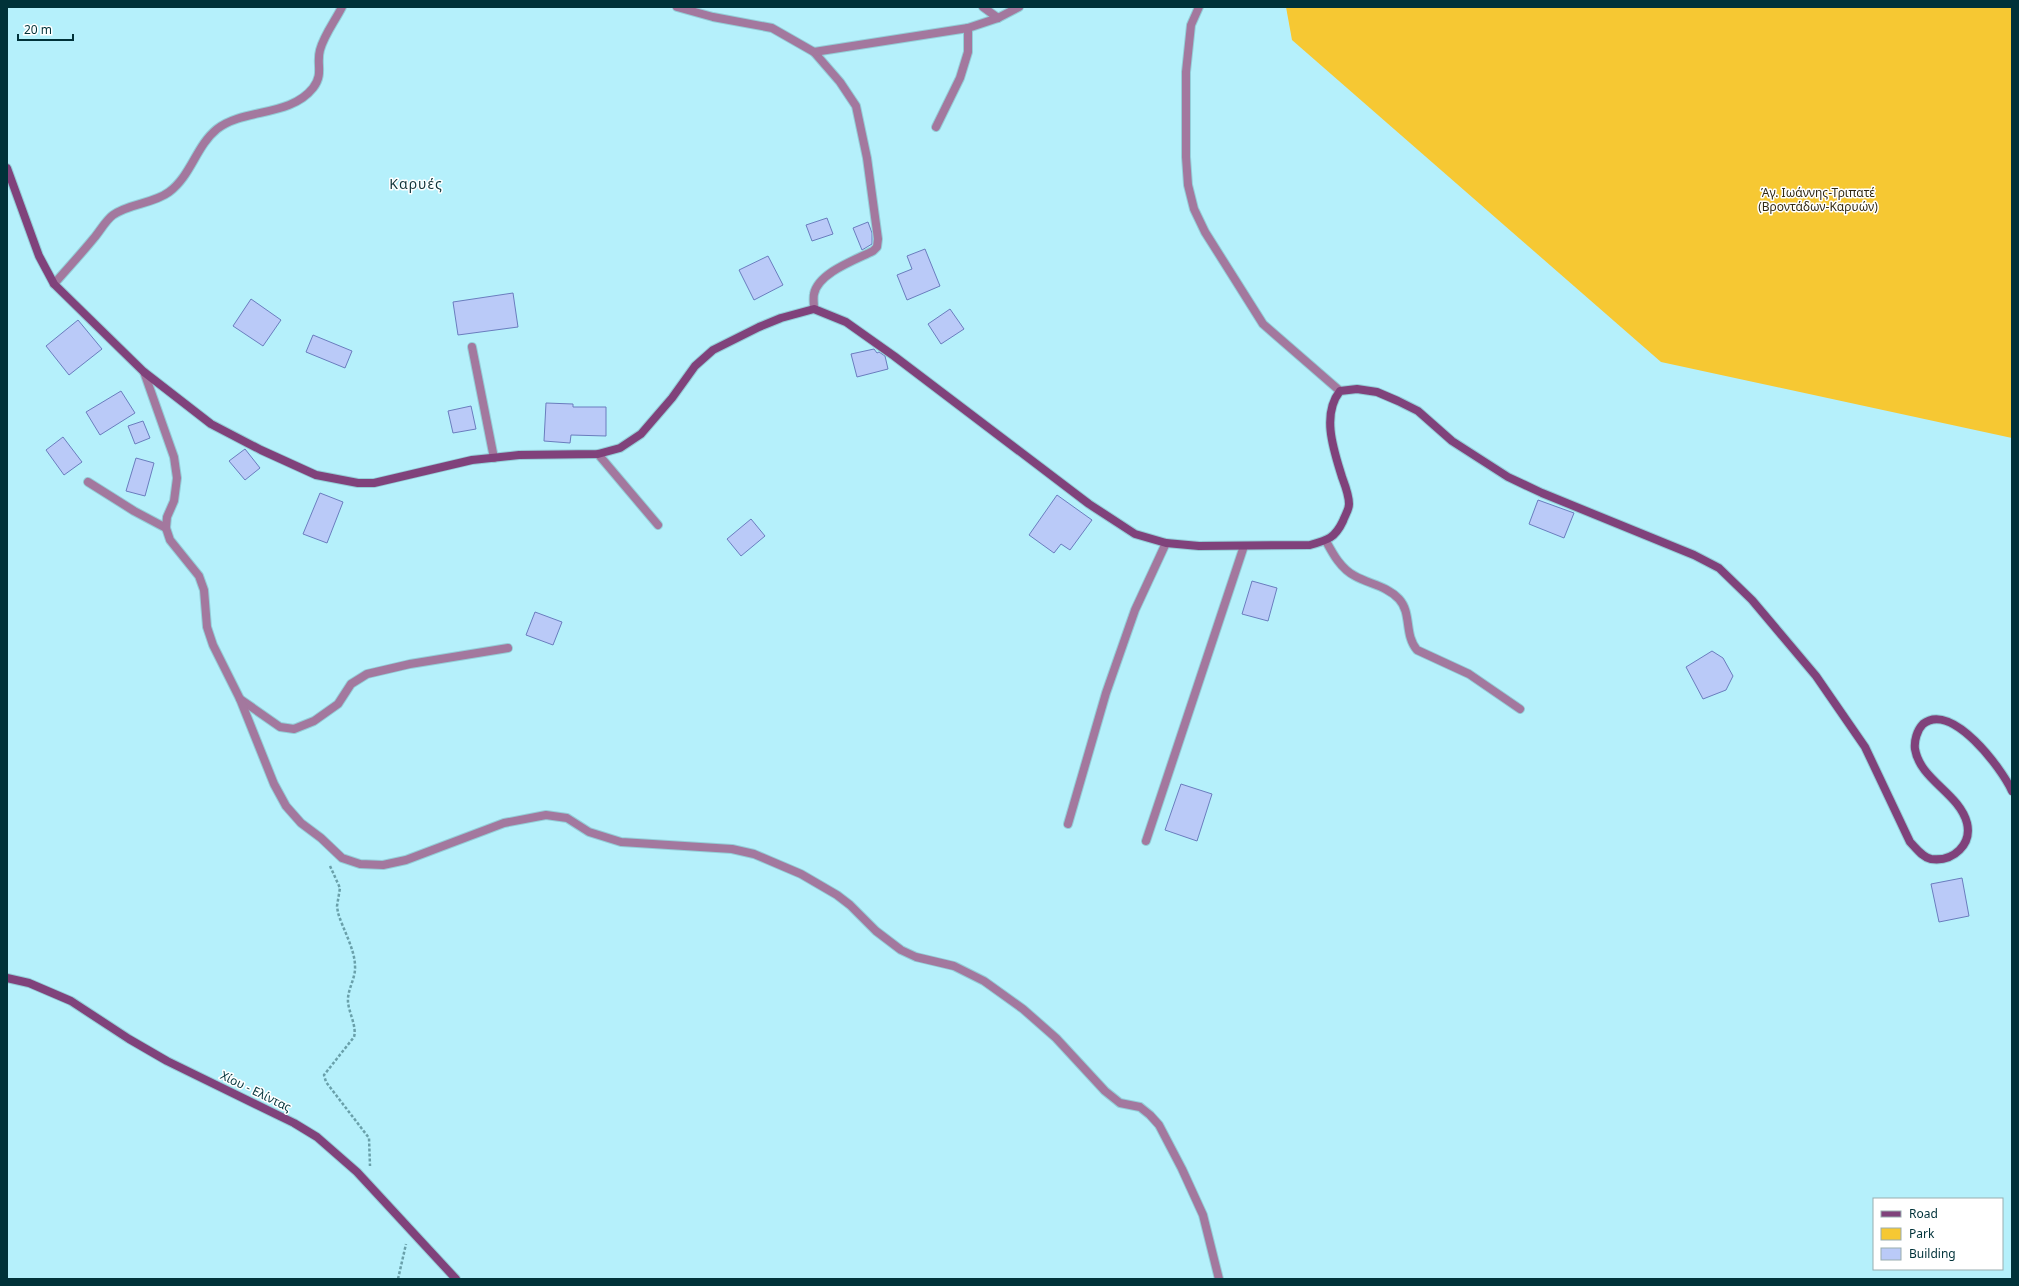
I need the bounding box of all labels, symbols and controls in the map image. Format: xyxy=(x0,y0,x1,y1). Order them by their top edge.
scale bar xyxy=(18,16,73,42)
text: 20 m xyxy=(24,21,52,38)
district label: Καρυές xyxy=(389,174,443,193)
park label: Άγ. Ιωάννης-Τριπατέ (Βροντάδων-Καρυών) xyxy=(1758,184,1878,215)
street label: Χίου - Ελίντας xyxy=(218,1066,294,1116)
legend xyxy=(1873,1198,2003,1270)
text: Road xyxy=(1909,1205,1938,1222)
text: Park xyxy=(1909,1225,1935,1242)
text: Building xyxy=(1909,1245,1956,1262)

